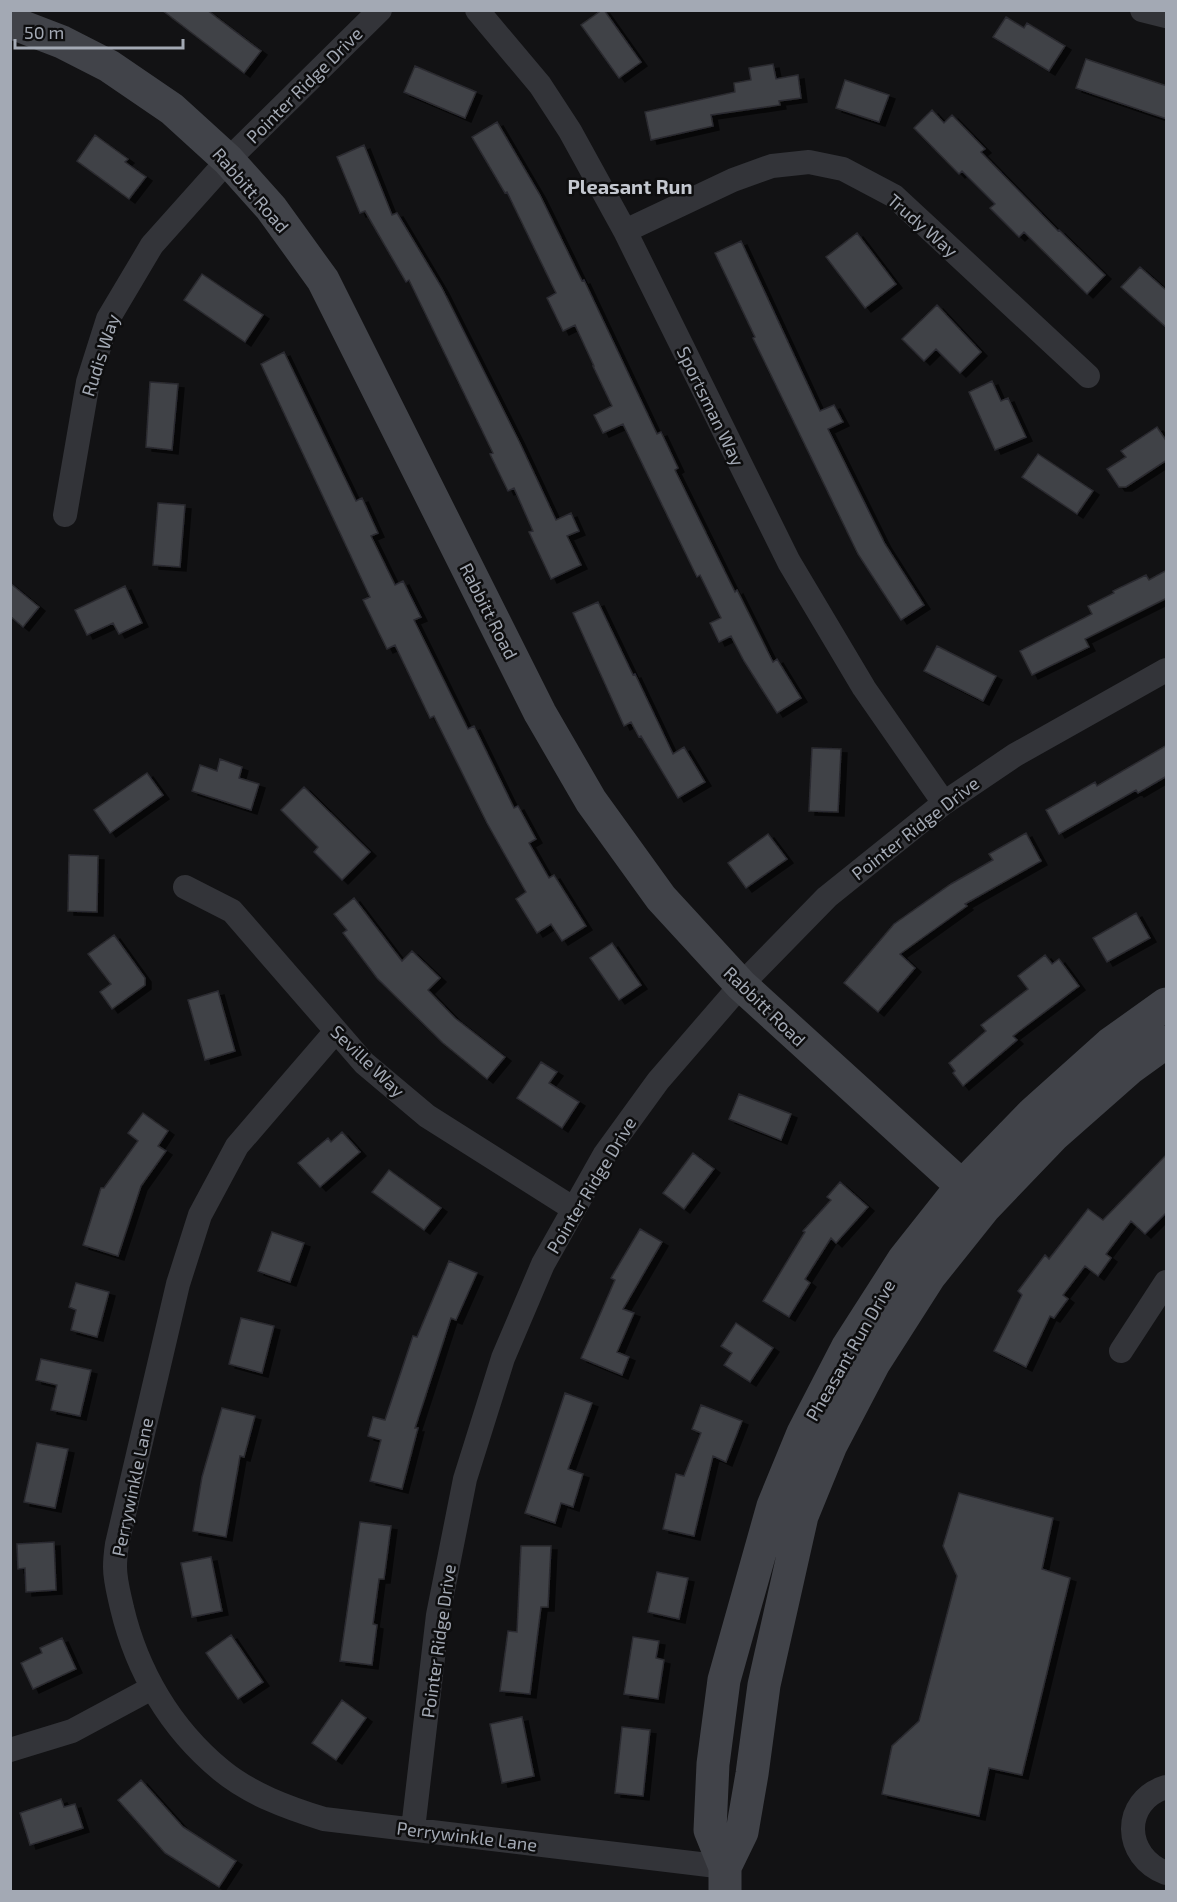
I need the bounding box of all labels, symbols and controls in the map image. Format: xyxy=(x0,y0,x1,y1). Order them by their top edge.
scale bar xyxy=(15,12,183,50)
text: 50 m xyxy=(24,21,64,43)
street label: Pointer Ridge Drive xyxy=(241,22,367,148)
street label: Rabbitt Road xyxy=(208,143,294,237)
district label: Pleasant Run xyxy=(568,174,692,198)
street label: Trudy Way xyxy=(883,189,963,262)
street label: Rudis Way xyxy=(76,311,124,399)
street label: Sportsman Way xyxy=(673,343,750,470)
street label: Rabbitt Road xyxy=(455,559,523,663)
street label: Pointer Ridge Drive xyxy=(847,772,983,884)
street label: Rabbitt Road xyxy=(720,962,810,1050)
street label: Seville Way xyxy=(327,1020,410,1102)
street label: Pointer Ridge Drive xyxy=(542,1113,640,1257)
street label: Pheasant Run Drive xyxy=(801,1275,899,1425)
street label: Perrywinkle Lane xyxy=(107,1416,157,1558)
street label: Pointer Ridge Drive xyxy=(416,1563,460,1719)
street label: Perrywinkle Lane xyxy=(396,1816,538,1856)

